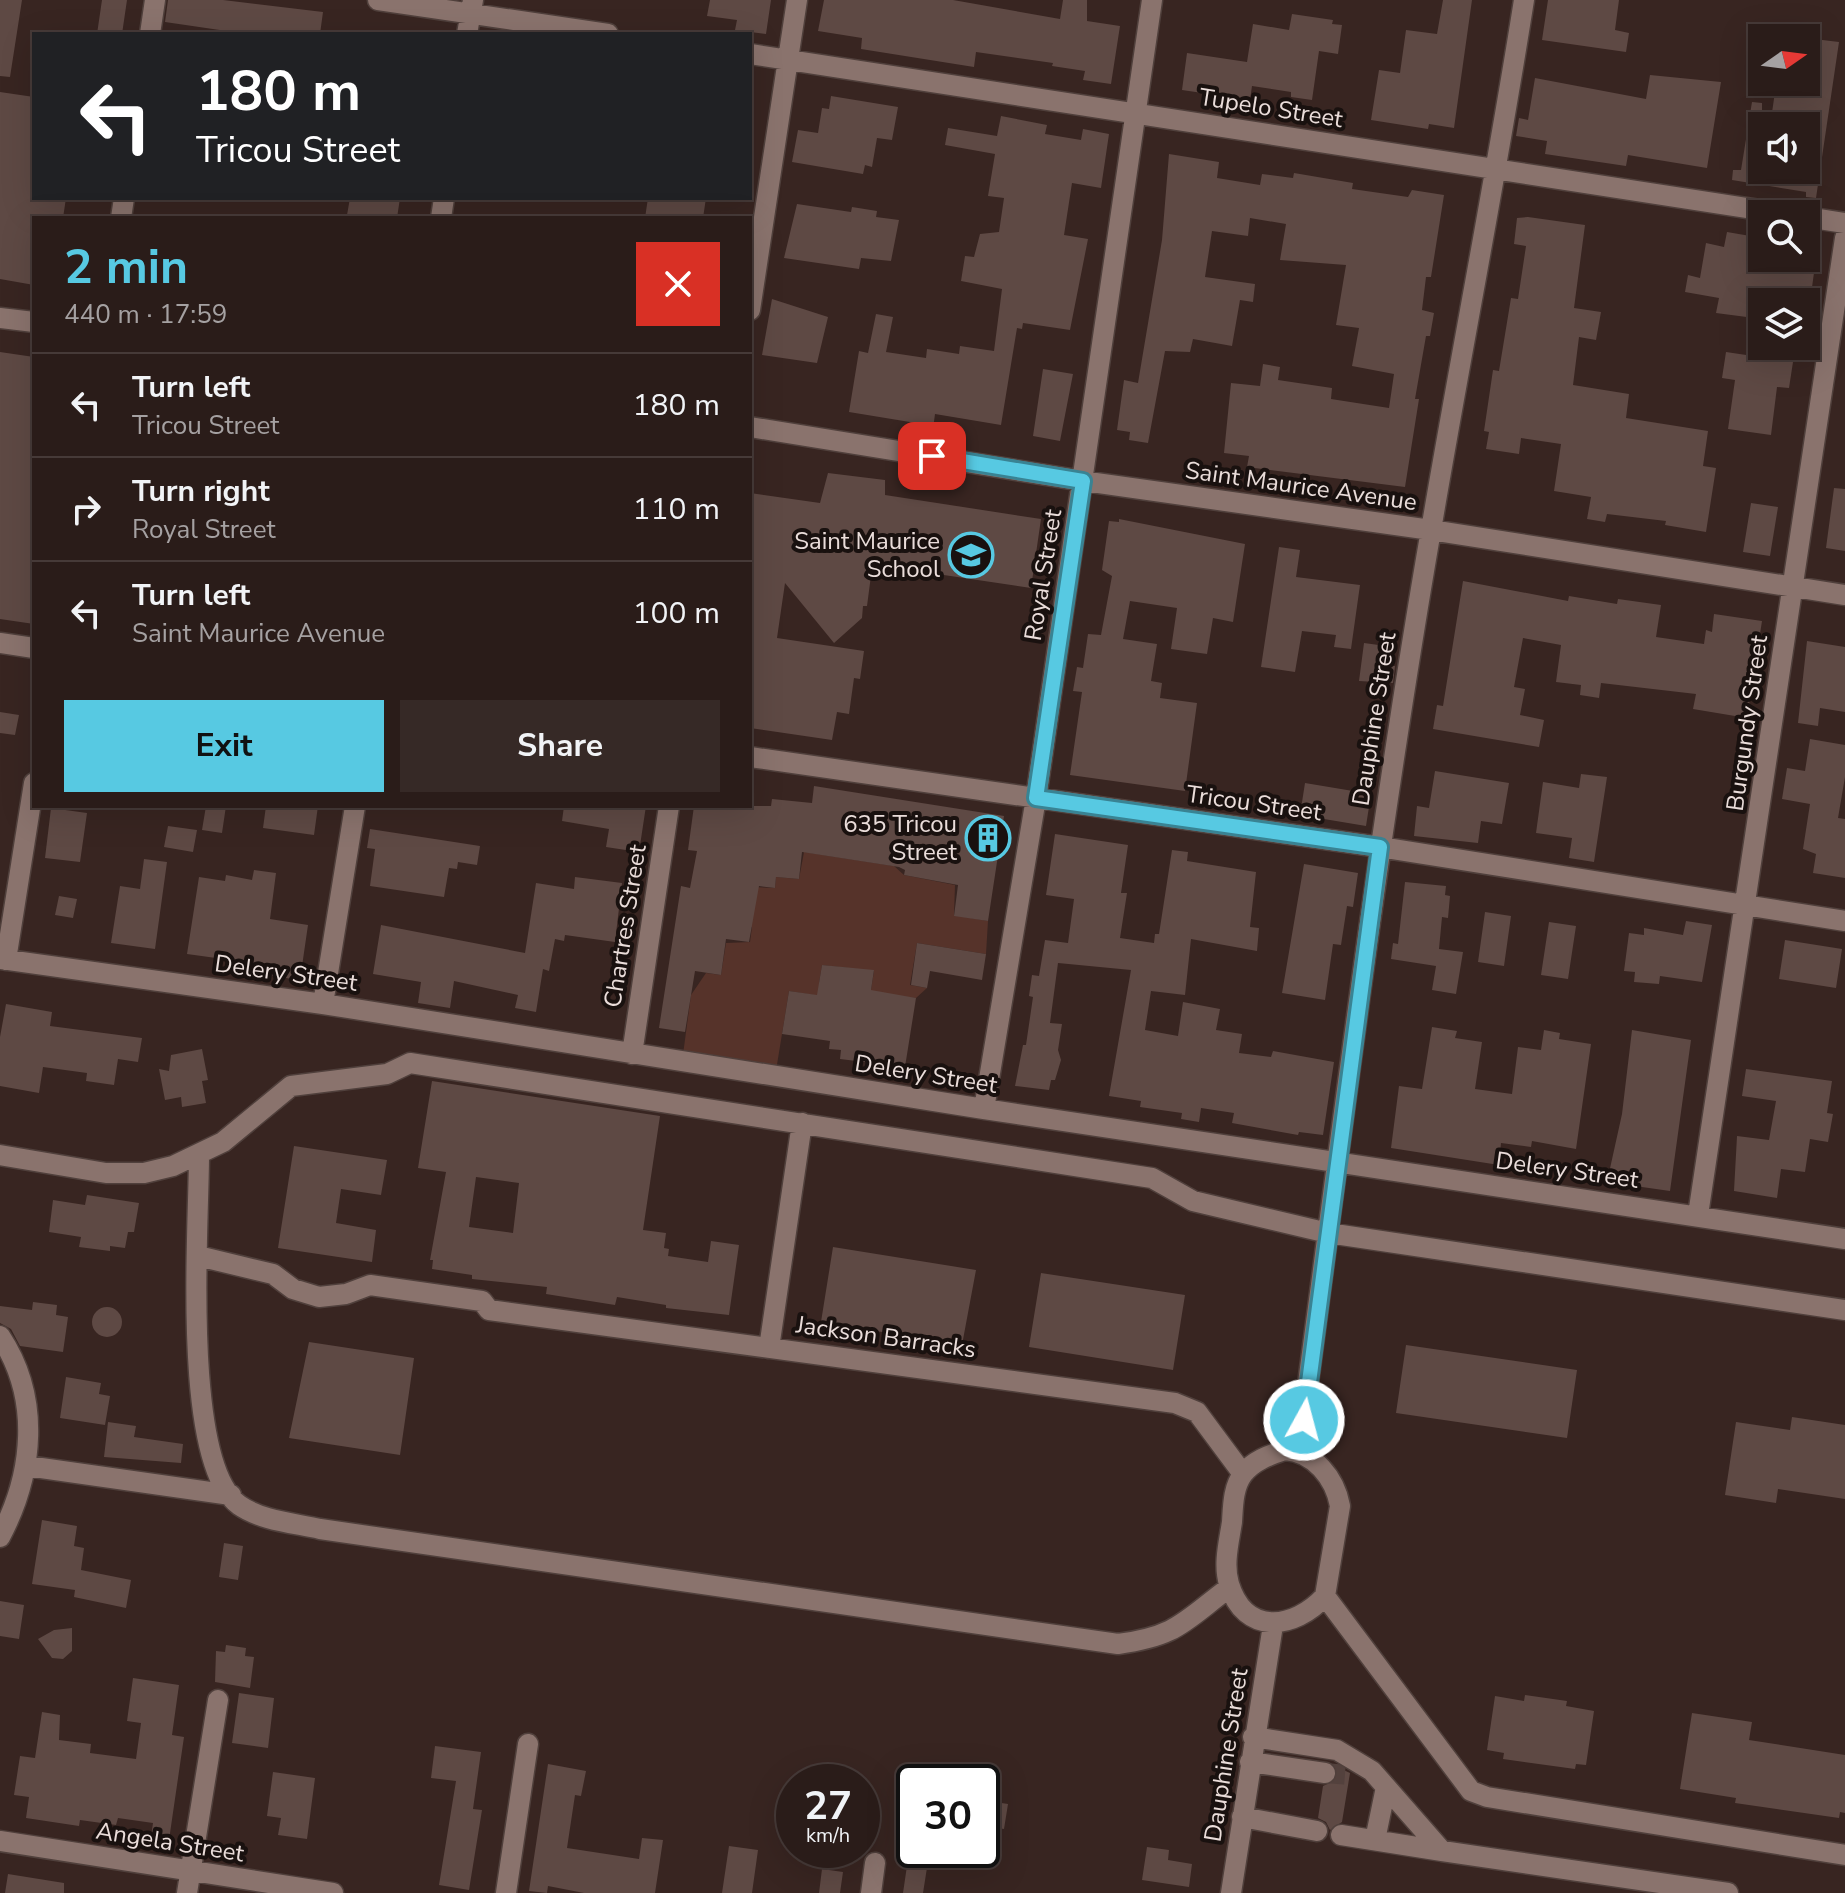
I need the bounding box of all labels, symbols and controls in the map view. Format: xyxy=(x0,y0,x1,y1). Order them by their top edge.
north arrow xyxy=(1748,24,1820,96)
map controls xyxy=(1748,24,1820,360)
text: 180 m xyxy=(196,53,361,130)
icon: left xyxy=(64,64,168,168)
street label: Tupelo Street xyxy=(1197,81,1346,135)
button: sound xyxy=(1748,112,1820,184)
text: Tricou Street xyxy=(196,126,400,175)
button: search xyxy=(1748,200,1820,272)
text: 2 min xyxy=(64,234,188,300)
button: close xyxy=(636,242,720,326)
button: layers xyxy=(1748,288,1820,360)
text: 440 m · 17:59 xyxy=(64,297,227,332)
text: Turn left xyxy=(132,367,250,408)
icon: left xyxy=(64,383,108,427)
text: 180 m xyxy=(633,385,720,426)
text: Tricou Street xyxy=(132,408,279,443)
pin xyxy=(898,422,966,490)
icon: arrive xyxy=(910,434,954,478)
street label: Saint Maurice Avenue xyxy=(1183,454,1419,518)
text: Turn right xyxy=(132,471,270,512)
icon: right xyxy=(64,487,108,531)
text: 110 m xyxy=(633,489,720,530)
street label: Royal Street xyxy=(1017,506,1069,643)
text: Royal Street xyxy=(132,512,276,547)
place label: Saint Maurice School xyxy=(794,525,940,585)
school or university icon: Saint Maurice School xyxy=(947,531,995,579)
text: Turn left xyxy=(132,575,250,616)
icon: left xyxy=(64,591,108,635)
text: 100 m xyxy=(633,593,720,634)
text: Saint Maurice Avenue xyxy=(132,616,385,651)
street label: Dauphine Street xyxy=(1344,629,1404,808)
street label: Burgundy Street xyxy=(1719,632,1775,813)
button: Exit xyxy=(64,700,384,792)
button: Share xyxy=(400,700,720,792)
street label: Tricou Street xyxy=(1184,778,1324,828)
place label: 635 Tricou Street xyxy=(843,808,958,868)
building icon: 635 Tricou Street xyxy=(964,814,1012,862)
street label: Chartres Street xyxy=(596,842,654,1010)
street label: Delery Street xyxy=(213,947,360,999)
street label: Delery Street xyxy=(853,1047,1000,1101)
street label: Delery Street xyxy=(1494,1144,1641,1196)
street label: Jackson Barracks xyxy=(793,1308,978,1365)
position arrow xyxy=(1262,1378,1346,1462)
street label: Dauphine Street xyxy=(1196,1665,1256,1844)
speed limit sign: 30 xyxy=(896,1764,1000,1868)
text: 27 xyxy=(804,1779,852,1833)
street label: Angela Street xyxy=(94,1815,247,1870)
text: km/h xyxy=(806,1822,850,1849)

